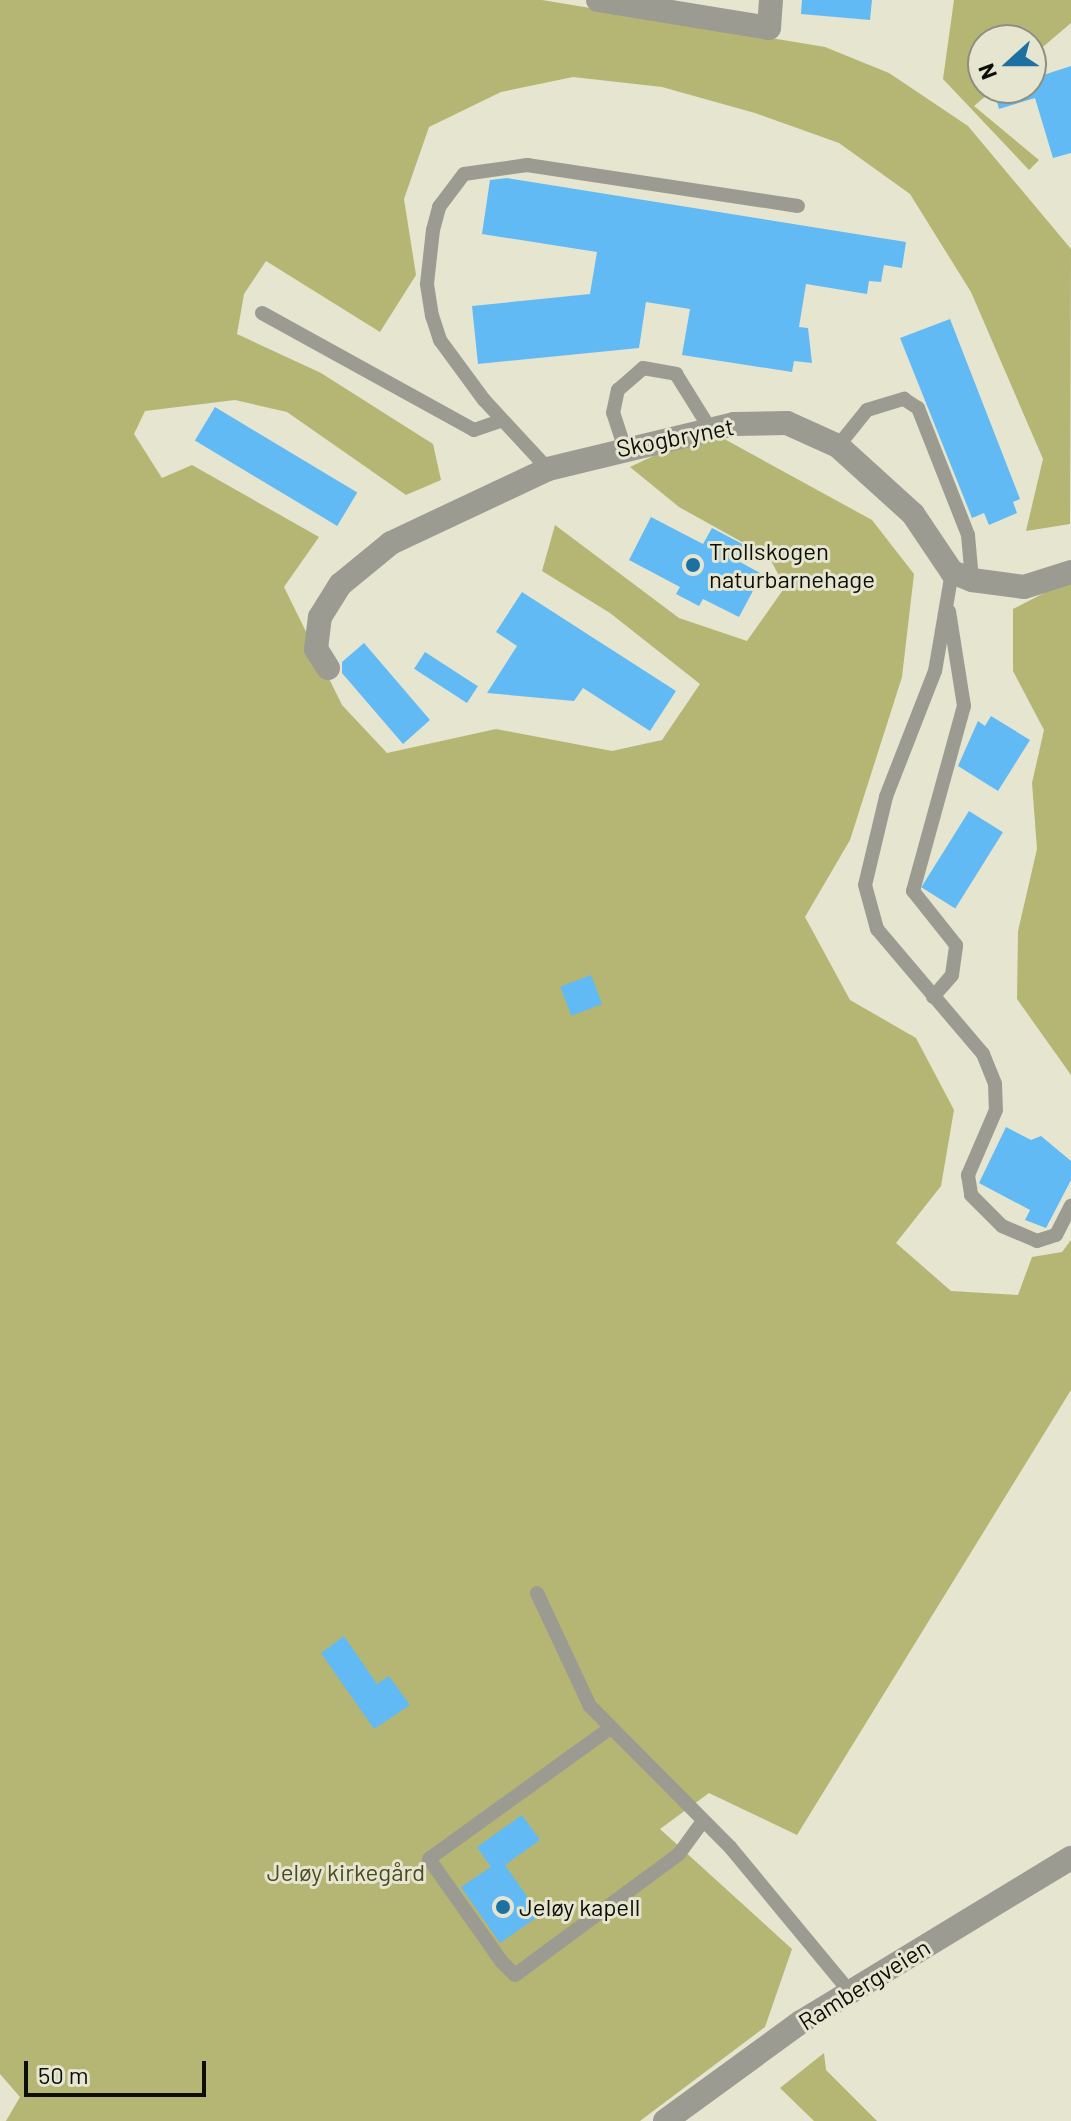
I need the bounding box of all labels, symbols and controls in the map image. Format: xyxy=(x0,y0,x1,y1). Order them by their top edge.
north arrow xyxy=(967,24,1047,104)
text: N xyxy=(972,60,1001,83)
street label: Skogbrynet xyxy=(614,411,736,463)
place label: Trollskogen naturbarnehage xyxy=(709,537,875,593)
marker: Trollskogen naturbarnehage xyxy=(684,556,702,574)
park label: Jeløy kirkegård xyxy=(267,1858,425,1886)
place label: Jeløy kapell xyxy=(519,1893,640,1921)
marker: Jeløy kapell xyxy=(494,1898,512,1916)
street label: Rambergveien xyxy=(793,1932,935,2036)
scale bar xyxy=(28,2045,210,2095)
text: 50 m xyxy=(38,2060,89,2089)

